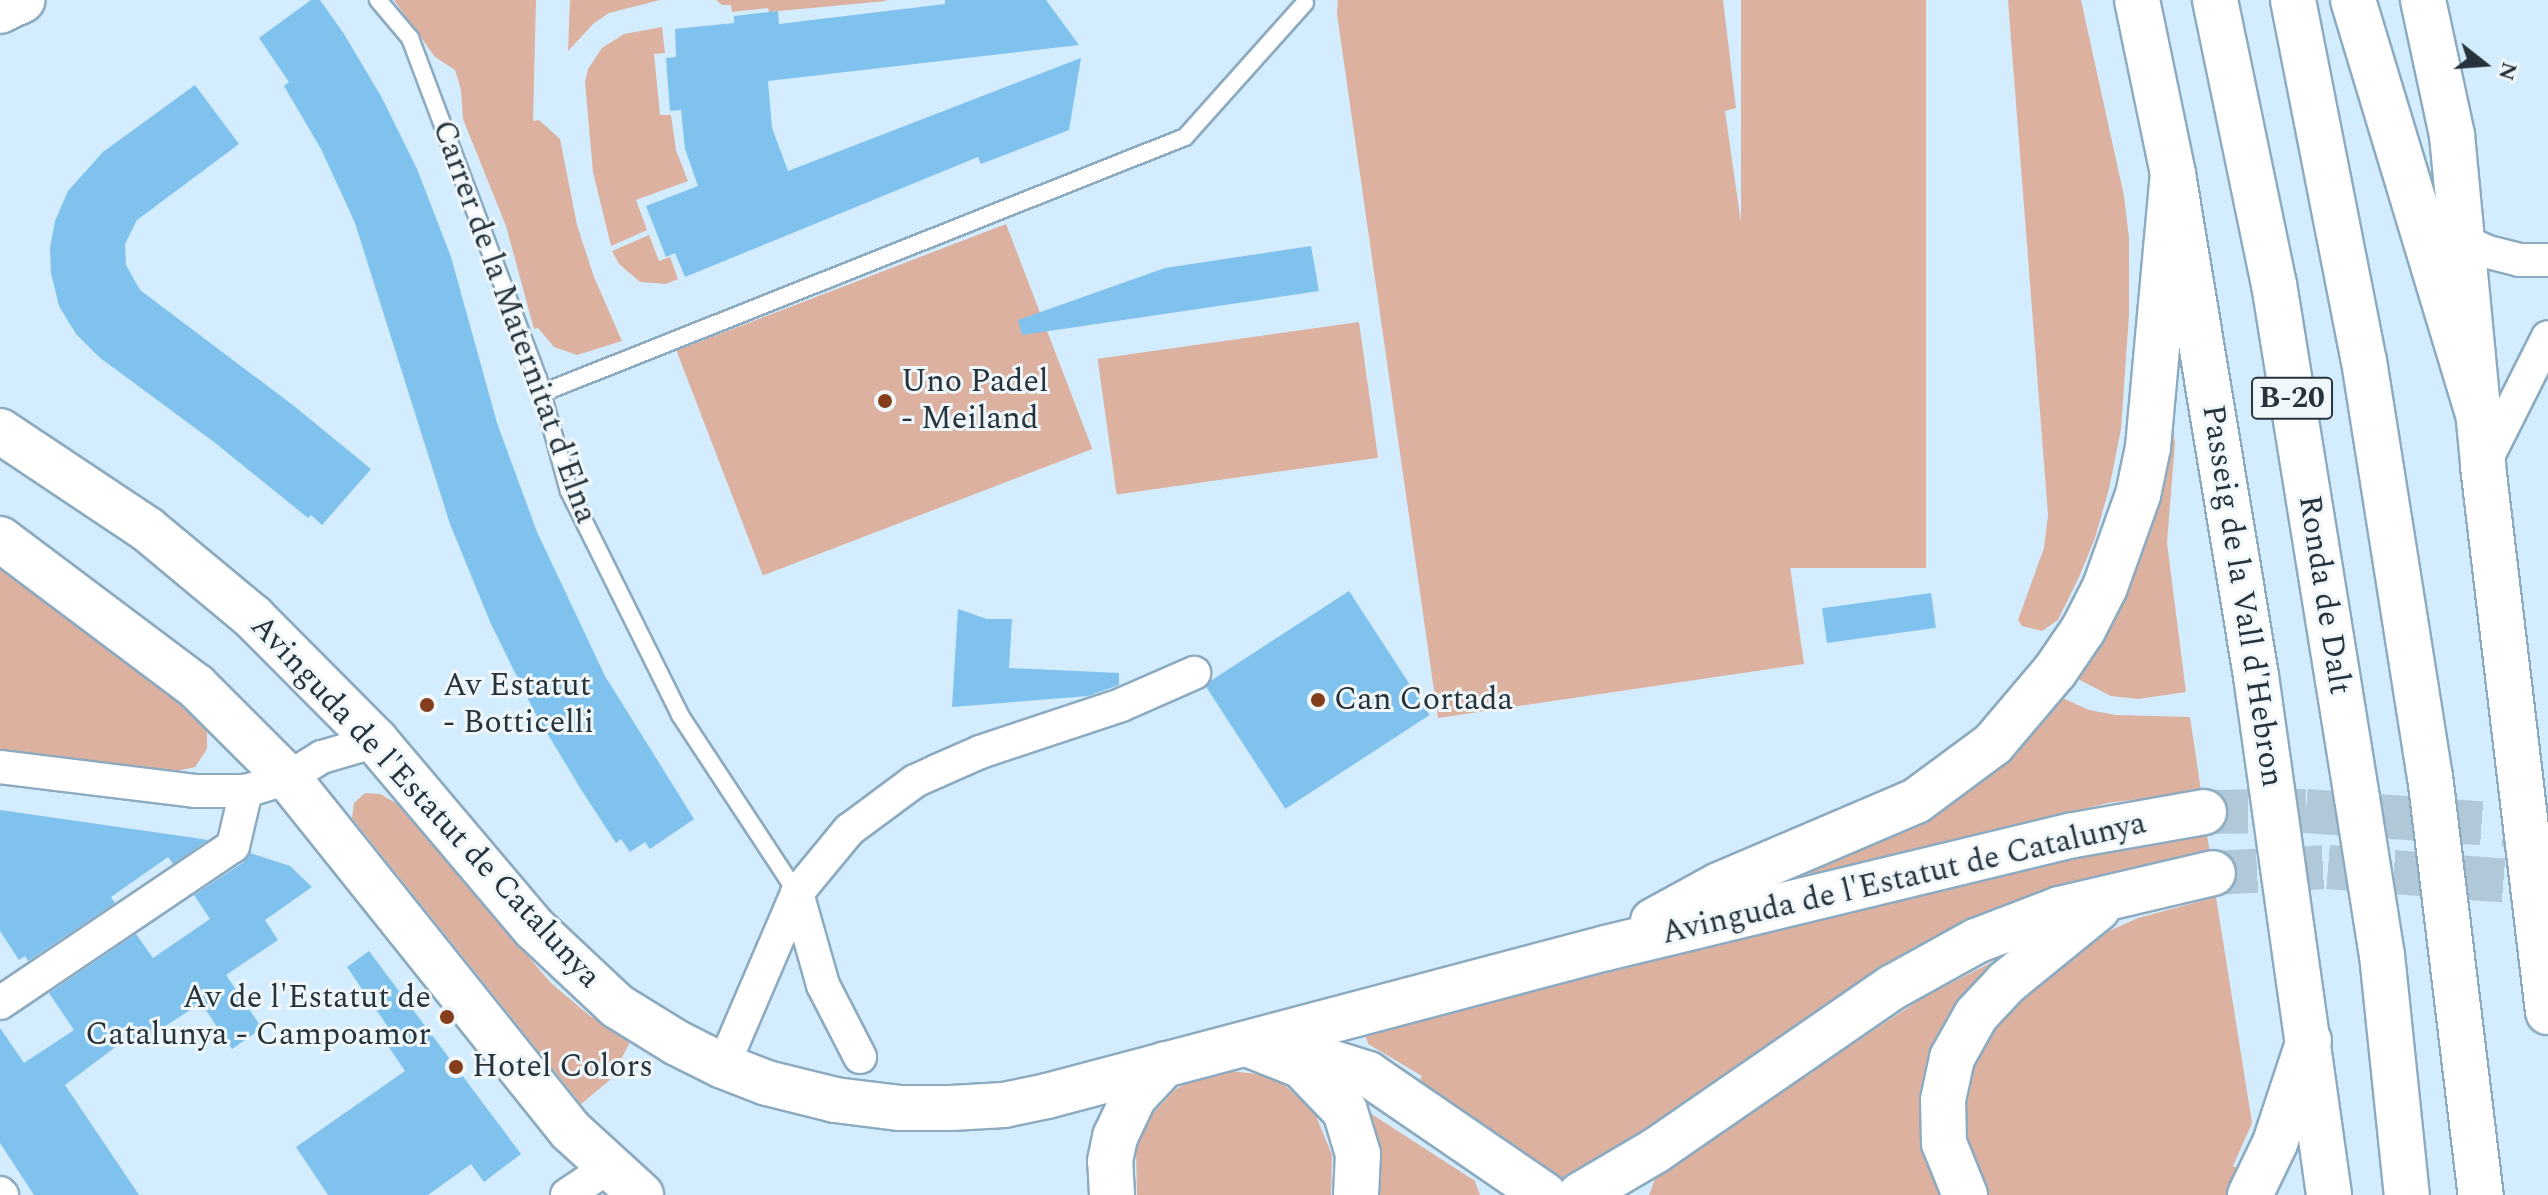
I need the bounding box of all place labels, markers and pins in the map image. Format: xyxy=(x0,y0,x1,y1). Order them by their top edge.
place label: Uno Padel - Meiland xyxy=(901,364,1048,439)
marker: Uno Padel - Meiland xyxy=(876,392,894,410)
place label: Av Estatut - Botticelli xyxy=(443,668,594,743)
place label: Can Cortada xyxy=(1334,681,1513,719)
marker: Can Cortada xyxy=(1309,691,1327,709)
marker: Av Estatut - Botticelli xyxy=(418,696,436,714)
place label: Av de l'Estatut de Catalunya - Campoamor xyxy=(85,980,431,1055)
marker: Av de l'Estatut de Catalunya - Campoamor xyxy=(438,1008,456,1026)
place label: Hotel Colors xyxy=(472,1048,653,1086)
marker: Hotel Colors xyxy=(447,1058,465,1076)

